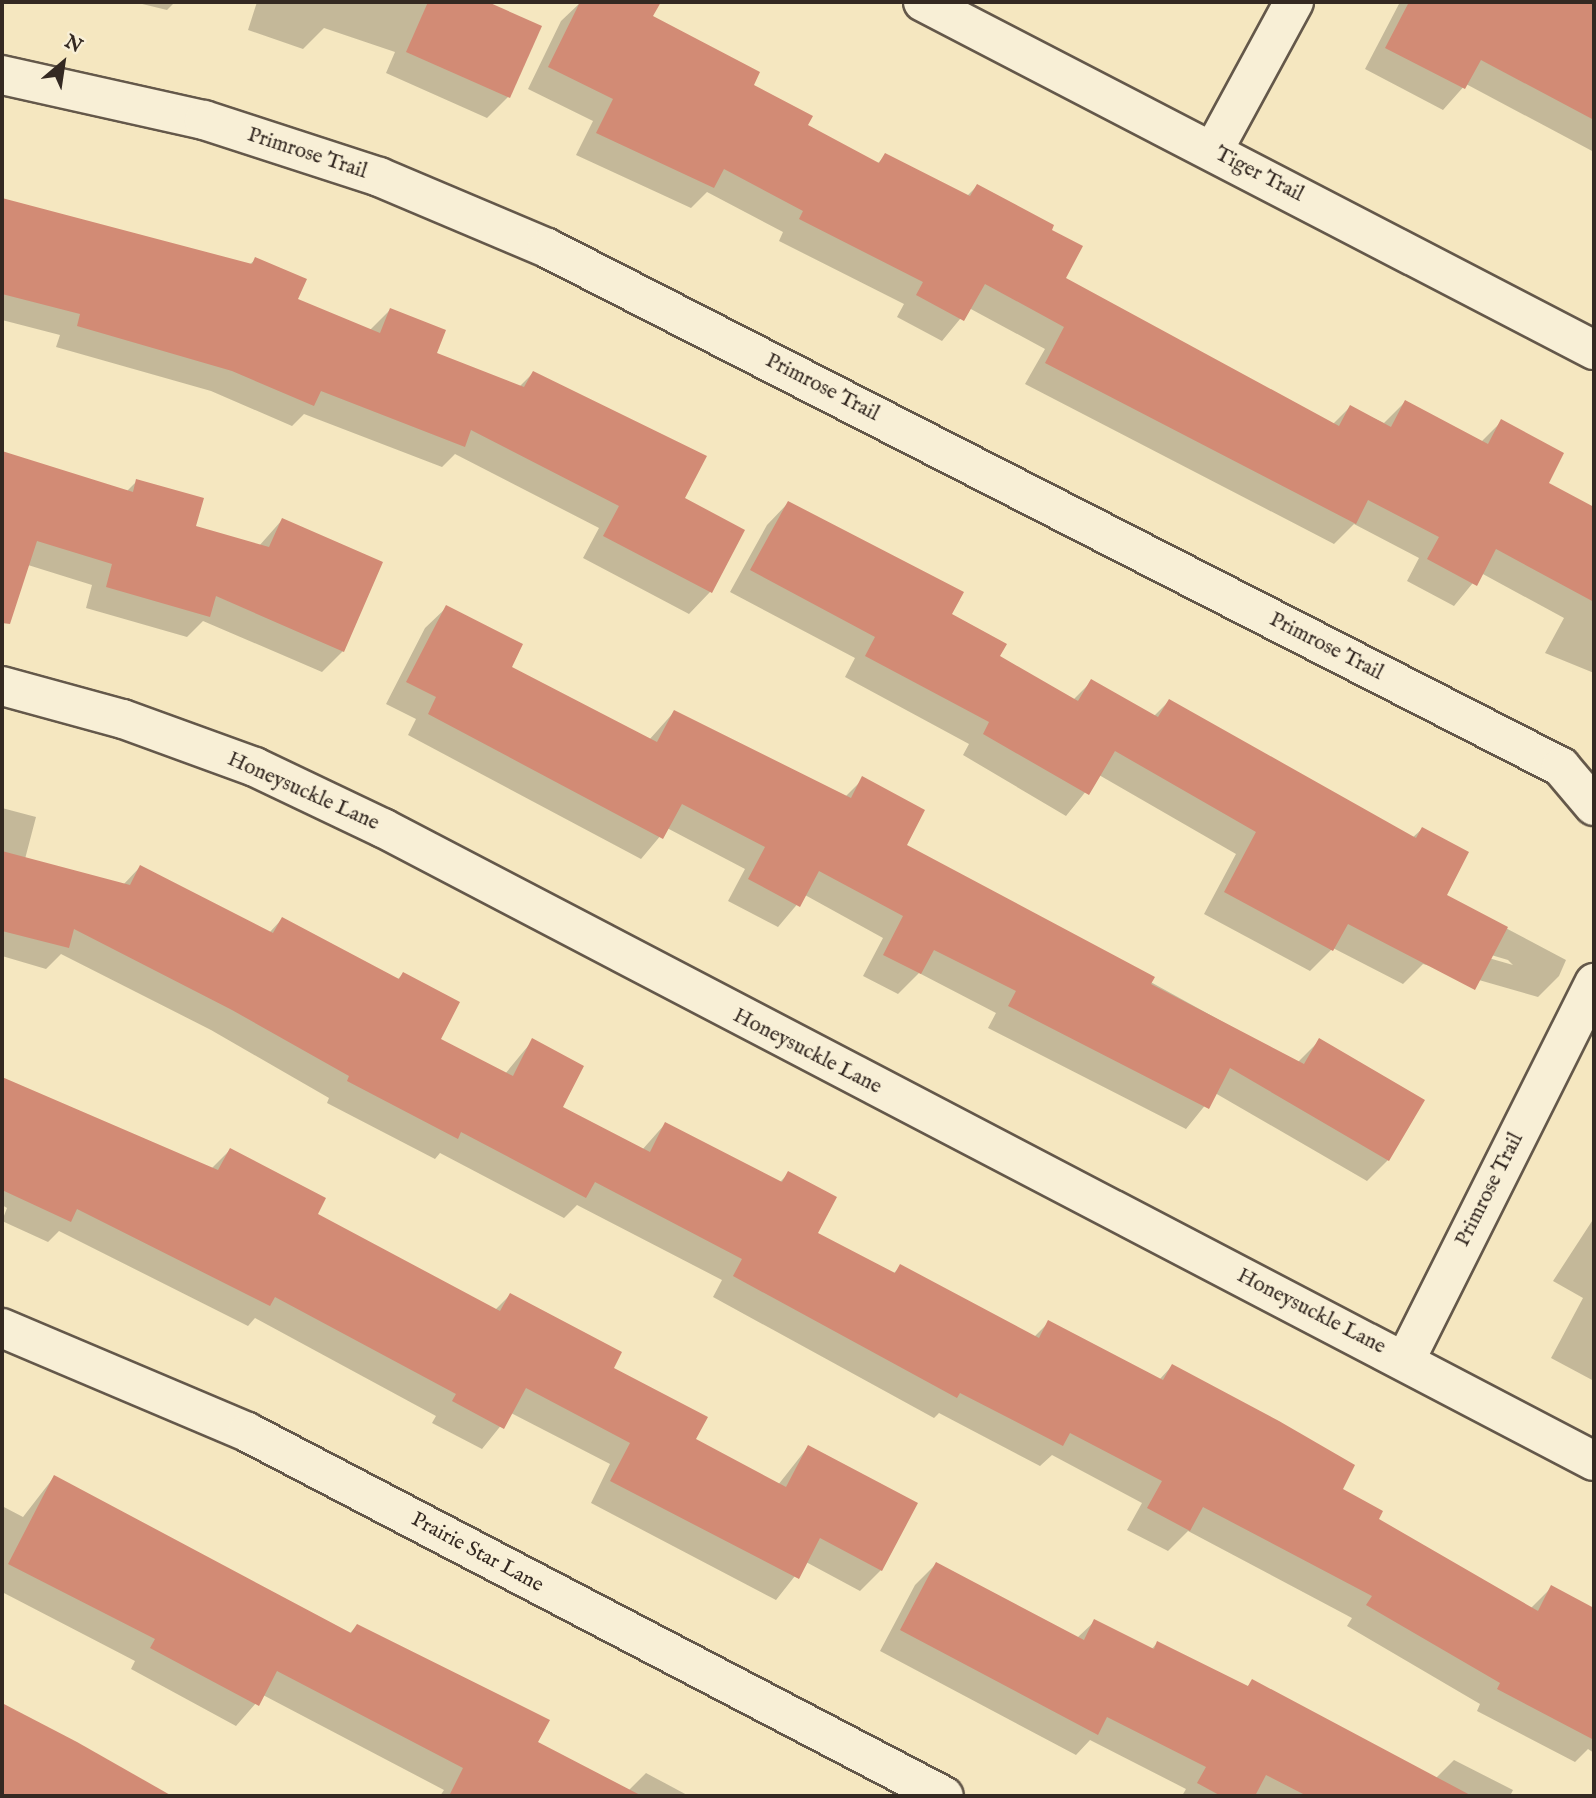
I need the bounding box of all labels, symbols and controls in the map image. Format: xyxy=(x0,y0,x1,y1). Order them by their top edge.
north arrow xyxy=(28,28,98,98)
text: N xyxy=(60,30,86,59)
street label: Primrose Trail xyxy=(244,123,370,185)
street label: Tiger Trail xyxy=(1210,142,1308,208)
street label: Primrose Trail xyxy=(761,349,883,427)
street label: Primrose Trail xyxy=(1265,608,1387,686)
street label: Honeysuckle Lane xyxy=(223,747,383,837)
street label: Honeysuckle Lane xyxy=(729,1004,885,1100)
street label: Primrose Trail xyxy=(1451,1129,1529,1251)
street label: Honeysuckle Lane xyxy=(1233,1264,1389,1360)
street label: Prairie Star Lane xyxy=(407,1508,547,1598)

